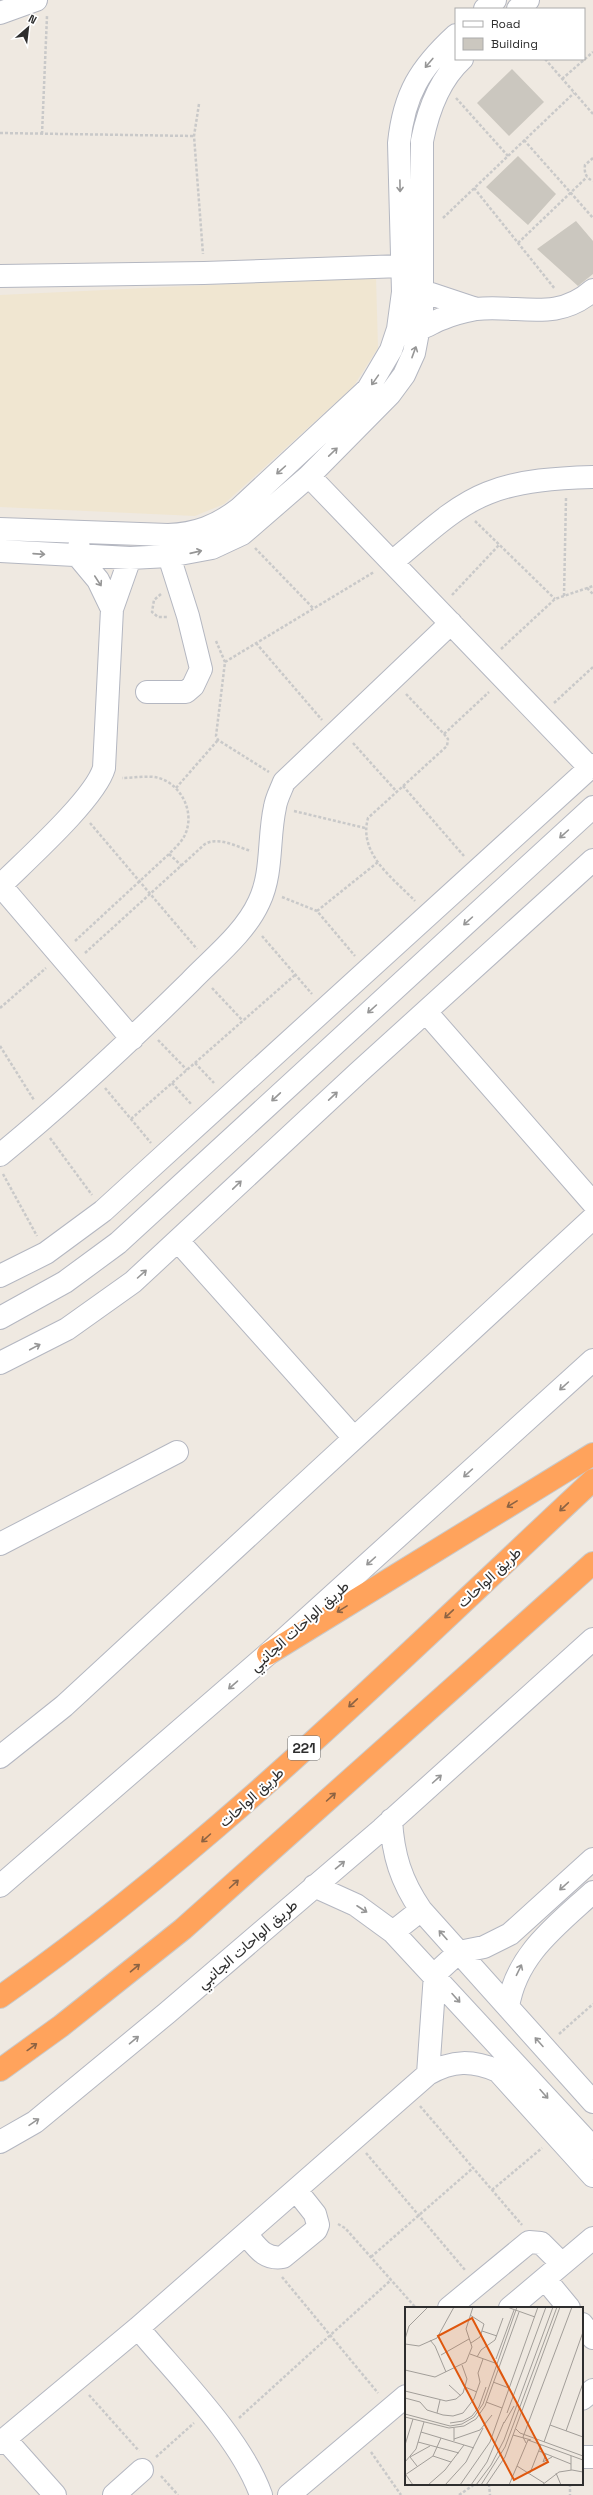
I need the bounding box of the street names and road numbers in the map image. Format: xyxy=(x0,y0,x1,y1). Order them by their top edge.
street label: طريق الواحات xyxy=(453,1542,526,1612)
street label: طريق الواحات الجانبي xyxy=(245,1576,355,1679)
road number: 221 xyxy=(288,1736,320,1760)
street label: طريق الواحات xyxy=(215,1763,288,1832)
street label: طريق الواحات الجانبي xyxy=(193,1895,304,1996)

